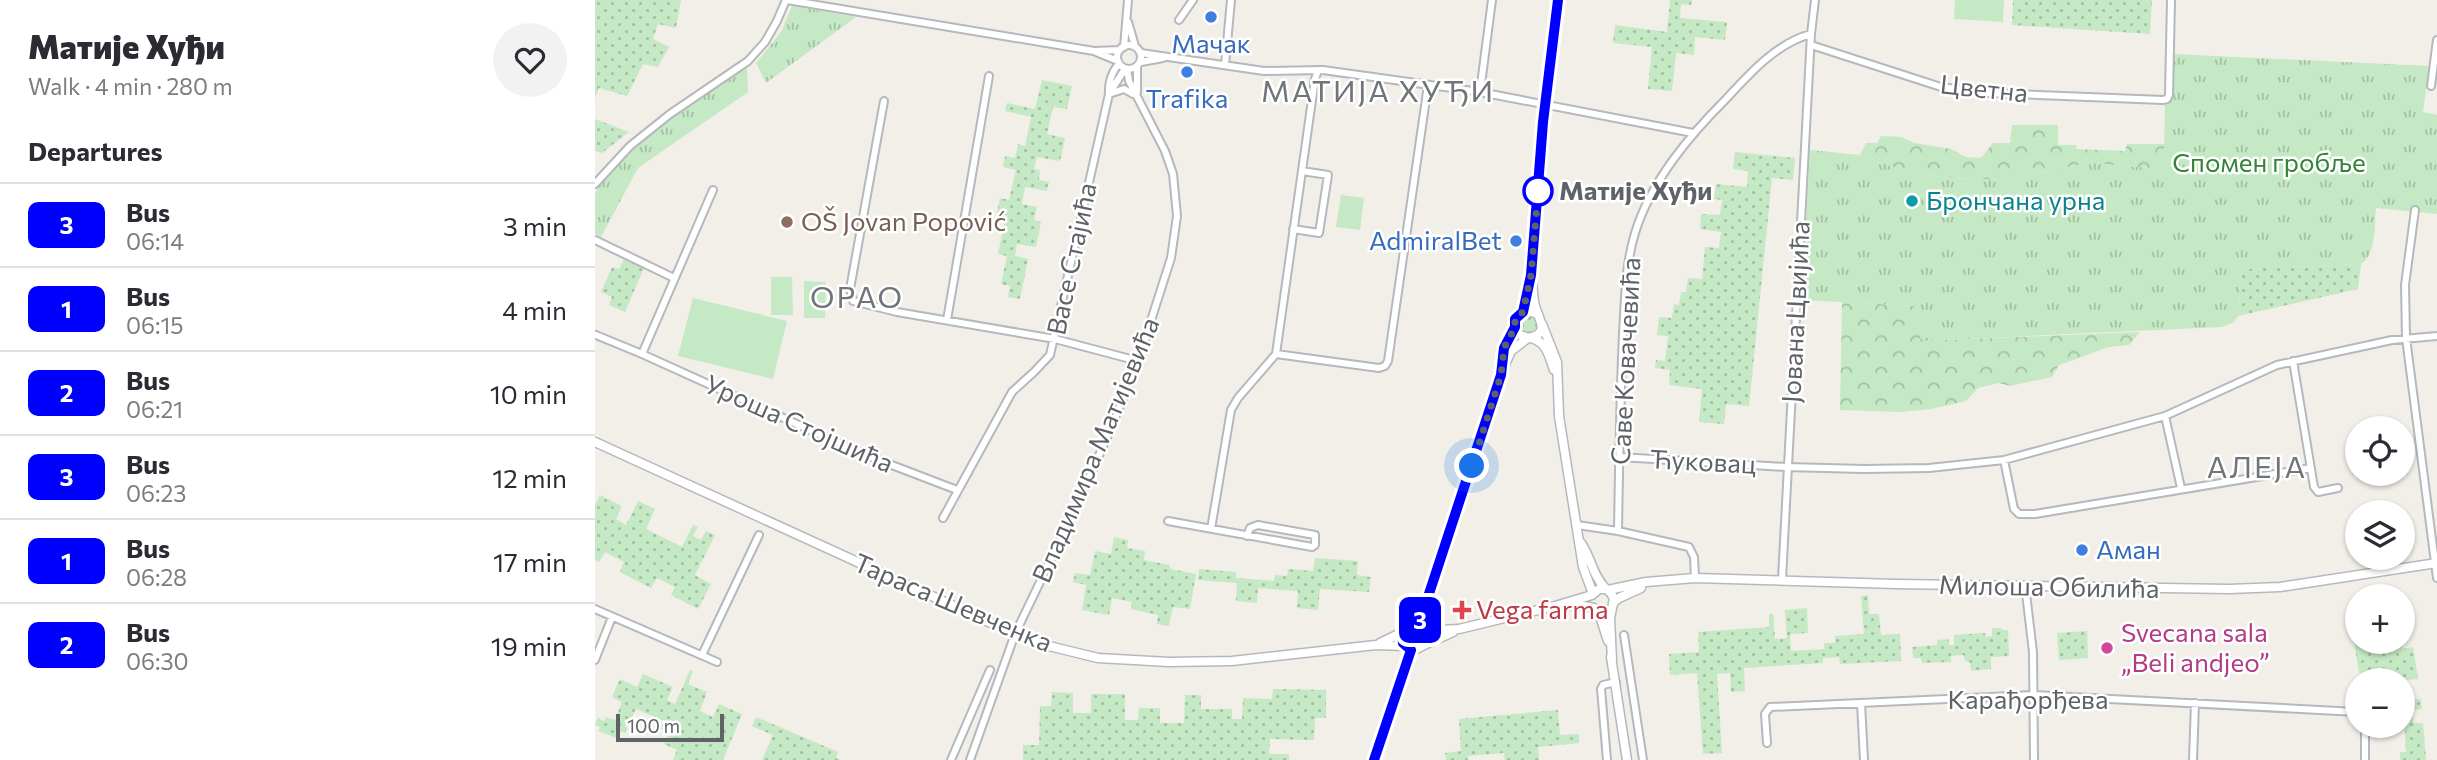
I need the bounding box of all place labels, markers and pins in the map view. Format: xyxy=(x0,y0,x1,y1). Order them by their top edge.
marker: Мачак xyxy=(1203,9,1219,25)
place label: Мачак xyxy=(1171,27,1251,58)
marker: Trafika xyxy=(1179,64,1195,80)
place label: Trafika xyxy=(1146,82,1228,113)
place label: Матије Хуђи xyxy=(1559,174,1713,205)
marker: Матије Хуђи xyxy=(1523,176,1553,206)
place label: Брончана урна xyxy=(1926,184,2105,215)
marker: Брончана урна xyxy=(1904,193,1920,209)
place label: OŠ Jovan Popović xyxy=(801,205,1006,236)
marker: OŠ Jovan Popović xyxy=(779,214,795,230)
place label: AdmiralBet xyxy=(1369,224,1502,255)
marker: AdmiralBet xyxy=(1508,233,1524,249)
place label: Аман xyxy=(2096,533,2161,564)
marker: Аман xyxy=(2074,542,2090,558)
place label: Vega farma xyxy=(1476,593,1609,624)
marker: Vega farma xyxy=(1454,602,1470,618)
place label: Svecana sala „Beli andjeo” xyxy=(2121,616,2270,677)
marker: Svecana sala „Beli andjeo” xyxy=(2099,640,2115,656)

